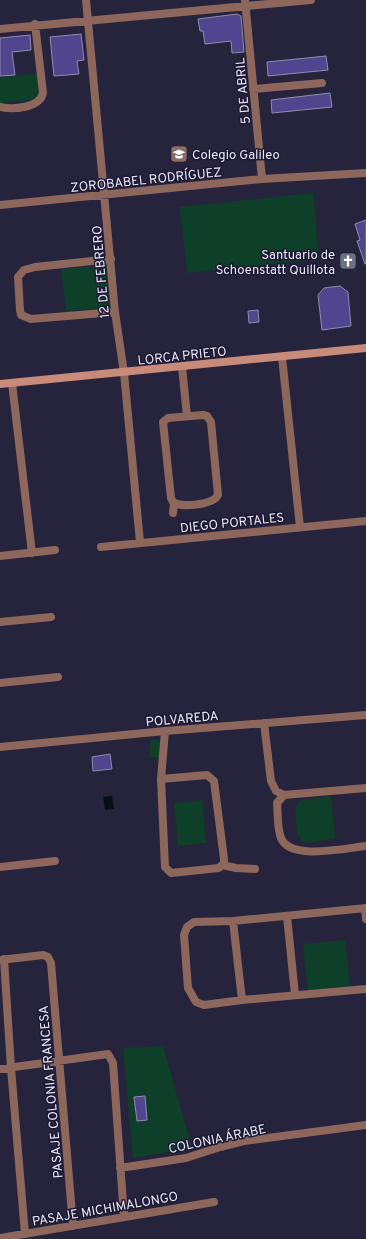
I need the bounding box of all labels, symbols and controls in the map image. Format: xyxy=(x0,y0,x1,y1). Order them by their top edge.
street label: 5 DE ABRIL xyxy=(233,57,255,125)
school or university icon: Colegio Galileo xyxy=(169,144,189,164)
place label: Colegio Galileo xyxy=(192,148,280,164)
street label: ZOROBABEL RODRÍGUEZ xyxy=(69,163,223,197)
street label: 12 DE FEBRERO xyxy=(90,225,114,319)
place label: Santuario de Schoenstatt Quillota xyxy=(216,248,335,279)
church icon: Santuario de Schoenstatt Quillota xyxy=(338,251,358,271)
street label: LORCA PRIETO xyxy=(137,344,228,370)
street label: DIEGO PORTALES xyxy=(179,511,285,537)
street label: POLVAREDA xyxy=(145,709,219,731)
street label: PASAJE COLONIA FRANCESA xyxy=(36,1005,68,1179)
street label: COLONIA ÁRABE xyxy=(167,1120,268,1158)
street label: PASAJE MICHIMALONGO xyxy=(31,1189,180,1231)

